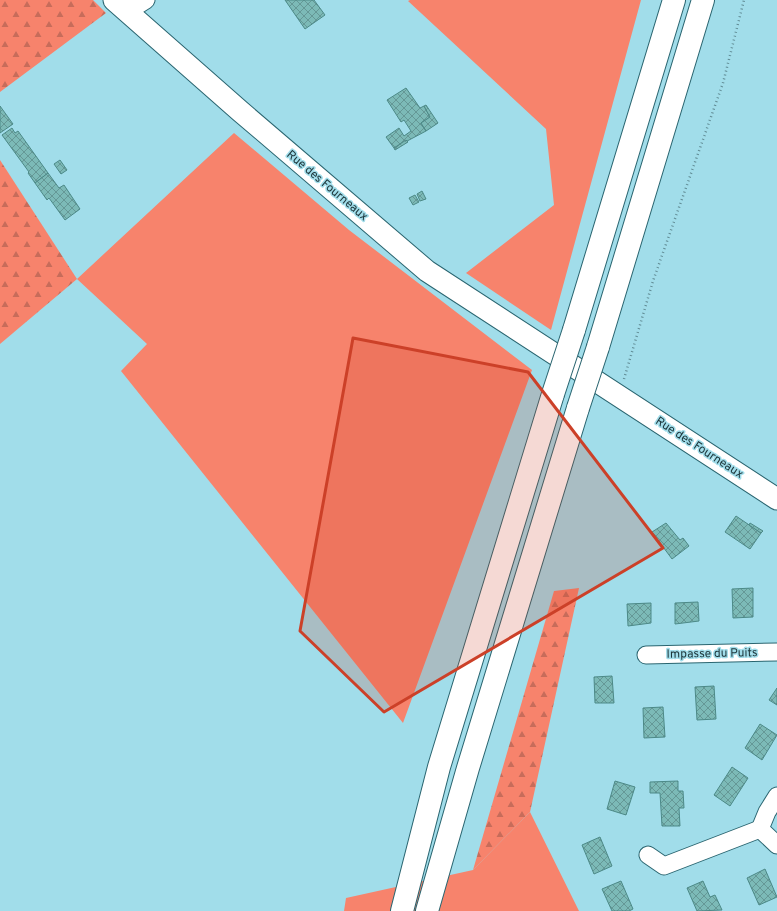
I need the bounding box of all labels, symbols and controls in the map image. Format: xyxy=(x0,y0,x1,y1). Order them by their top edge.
street label: Rue des Fourneaux xyxy=(283,147,371,225)
street label: Rue des Fourneaux xyxy=(652,414,746,482)
street label: Impasse du Puits xyxy=(666,645,758,663)

